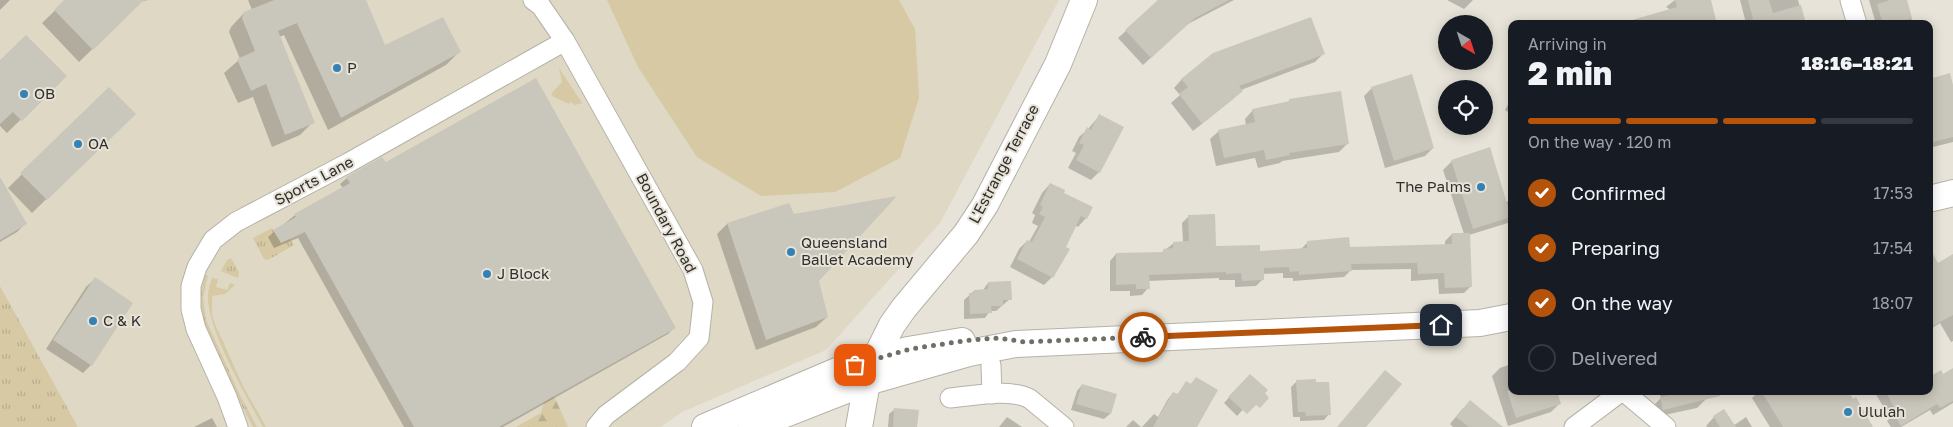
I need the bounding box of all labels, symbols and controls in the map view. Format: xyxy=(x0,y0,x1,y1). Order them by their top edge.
north arrow xyxy=(1438,15,1492,70)
map controls xyxy=(1438,15,1493,135)
text: Arriving in xyxy=(1528,34,1607,54)
text: 18:16–18:21 xyxy=(1801,51,1913,74)
text: 2 min xyxy=(1528,54,1612,92)
place label: P xyxy=(347,58,357,76)
marker: P xyxy=(331,62,343,74)
button: locate xyxy=(1438,80,1493,135)
place label: OB xyxy=(34,84,55,102)
marker: OB xyxy=(18,88,30,100)
street label: L'Estrange Terrace xyxy=(964,101,1042,226)
text: On the way · 120 m xyxy=(1528,132,1671,152)
place label: OA xyxy=(88,134,109,152)
marker: OA xyxy=(72,138,84,150)
street label: Sports Lane xyxy=(271,152,356,208)
street label: Boundary Road xyxy=(633,170,701,275)
place label: The Palms xyxy=(1396,177,1471,195)
icon: check xyxy=(1528,179,1556,207)
marker: The Palms xyxy=(1475,181,1487,193)
text: Confirmed xyxy=(1571,181,1666,204)
text: 17:53 xyxy=(1873,183,1913,203)
place label: Queensland Ballet Academy xyxy=(801,233,914,268)
icon: check xyxy=(1528,234,1556,262)
text: Preparing xyxy=(1571,236,1660,259)
text: 17:54 xyxy=(1873,238,1913,258)
marker: Queensland Ballet Academy xyxy=(785,246,797,258)
place label: J Block xyxy=(497,264,550,282)
marker: J Block xyxy=(481,268,493,280)
icon: check xyxy=(1528,289,1556,317)
text: On the way xyxy=(1571,291,1673,314)
text: 18:07 xyxy=(1872,293,1913,313)
pin xyxy=(1420,304,1462,346)
place label: C & K xyxy=(103,311,141,329)
icon: home xyxy=(1427,311,1455,339)
courier xyxy=(1118,312,1168,362)
marker: C & K xyxy=(87,315,99,327)
icon: bike xyxy=(1129,323,1157,351)
pin xyxy=(834,344,876,386)
text: Delivered xyxy=(1571,346,1658,369)
icon: bag xyxy=(841,351,869,379)
place label: Ululah xyxy=(1858,402,1905,420)
marker: Ululah xyxy=(1842,406,1854,418)

